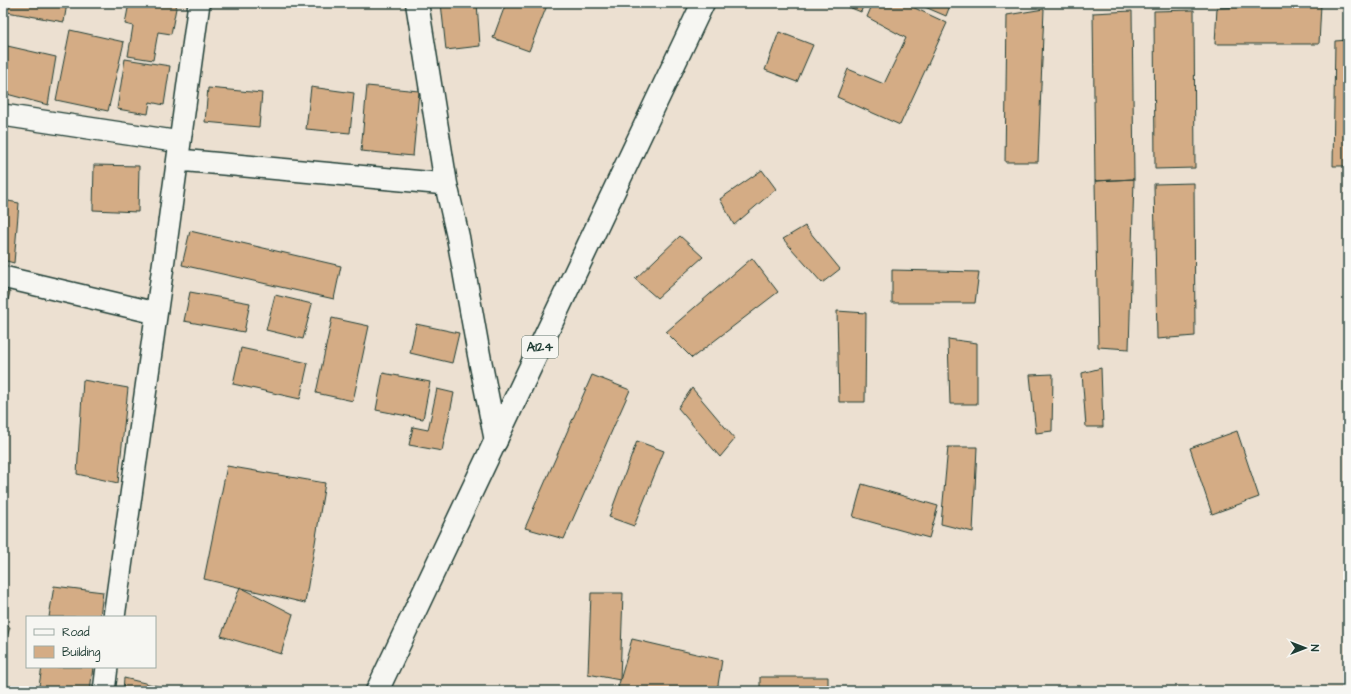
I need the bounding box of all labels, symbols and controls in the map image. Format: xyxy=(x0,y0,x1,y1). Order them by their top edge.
road number: A124 xyxy=(522,336,558,358)
legend xyxy=(26,616,156,668)
text: Road xyxy=(62,624,90,641)
north arrow xyxy=(1285,628,1325,668)
text: Building xyxy=(62,644,100,662)
text: N xyxy=(1307,645,1322,652)

